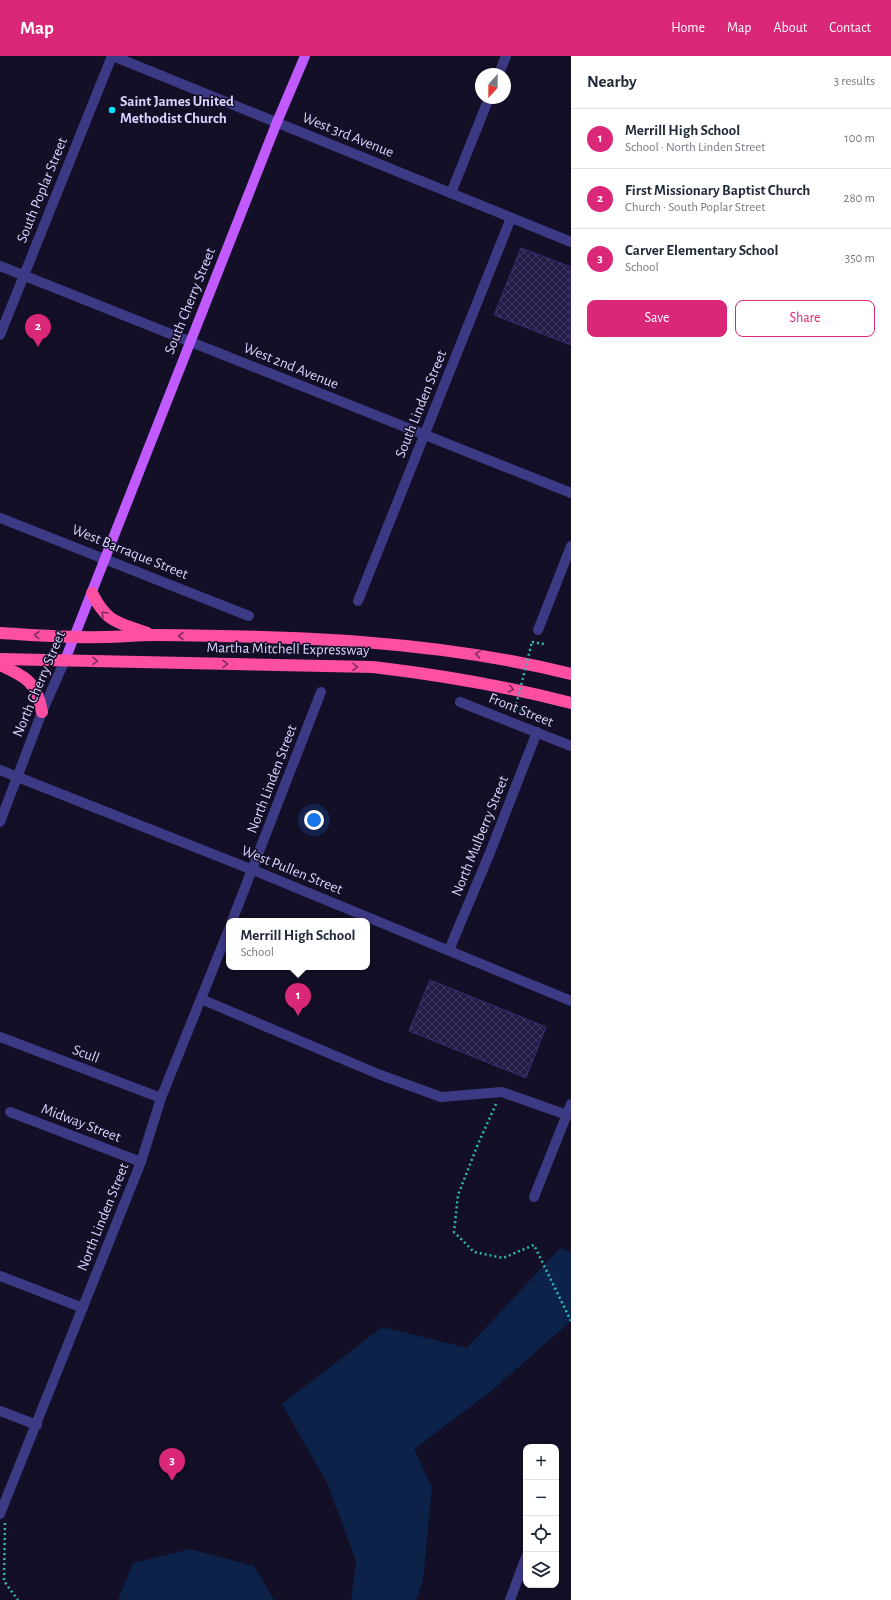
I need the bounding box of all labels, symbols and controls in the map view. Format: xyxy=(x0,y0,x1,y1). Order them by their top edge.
text: Map xyxy=(20,19,54,38)
text: Home xyxy=(671,21,705,35)
text: Map xyxy=(727,21,751,35)
text: About xyxy=(773,21,807,35)
text: Contact xyxy=(829,21,871,35)
north arrow xyxy=(475,68,511,104)
text: Nearby xyxy=(587,73,637,90)
text: 3 results xyxy=(834,75,875,88)
place label: Saint James United Methodist Church xyxy=(120,94,234,126)
marker: Saint James United Methodist Church xyxy=(107,105,117,115)
street label: West 3rd Avenue xyxy=(300,110,396,160)
text: Merrill High School xyxy=(625,123,740,138)
text: 1 xyxy=(598,132,602,145)
text: 100 m xyxy=(844,132,875,145)
street label: South Poplar Street xyxy=(14,135,70,245)
text: School · North Linden Street xyxy=(625,141,765,154)
text: First Missionary Baptist Church xyxy=(625,183,810,198)
text: 2 xyxy=(597,192,603,205)
text: 280 m xyxy=(844,192,875,205)
text: Church · South Poplar Street xyxy=(625,201,765,214)
text: Carver Elementary School xyxy=(625,243,778,258)
street label: South Cherry Street xyxy=(162,245,218,356)
text: 3 xyxy=(597,252,603,265)
text: 350 m xyxy=(845,252,875,265)
text: School xyxy=(625,261,659,274)
button: Save xyxy=(587,300,727,337)
button: Share xyxy=(735,300,875,337)
pin: 2 xyxy=(25,314,51,347)
street label: West 2nd Avenue xyxy=(241,340,341,392)
street label: South Linden Street xyxy=(393,348,450,460)
street label: West Barraque Street xyxy=(70,522,190,582)
one-way arrow xyxy=(102,611,109,618)
street label: North Cherry Street xyxy=(10,629,68,739)
one-way arrow xyxy=(34,630,40,639)
one-way arrow xyxy=(178,631,184,640)
street label: Martha Mitchell Expressway xyxy=(206,640,370,658)
one-way arrow xyxy=(475,651,481,659)
one-way arrow xyxy=(92,657,98,665)
one-way arrow xyxy=(222,660,228,668)
one-way arrow xyxy=(352,662,358,671)
one-way arrow xyxy=(508,684,514,692)
street label: Front Street xyxy=(487,690,556,730)
street label: North Linden Street xyxy=(244,722,300,835)
street label: North Mulberry Street xyxy=(449,773,511,898)
your location xyxy=(304,810,324,830)
street label: West Pullen Street xyxy=(239,843,345,897)
popup xyxy=(226,918,370,970)
text: Merrill High School xyxy=(240,928,356,943)
text: School xyxy=(240,946,274,959)
pin: 1 xyxy=(285,983,311,1016)
street label: Scull xyxy=(70,1042,102,1066)
street label: Midway Street xyxy=(39,1101,123,1145)
street label: North Linden Street xyxy=(75,1161,132,1273)
map controls xyxy=(523,1444,559,1588)
button: + xyxy=(523,1444,559,1480)
pin: 3 xyxy=(159,1448,185,1481)
button: − xyxy=(523,1480,559,1516)
button: locate xyxy=(523,1516,559,1552)
button: layers xyxy=(523,1552,559,1588)

